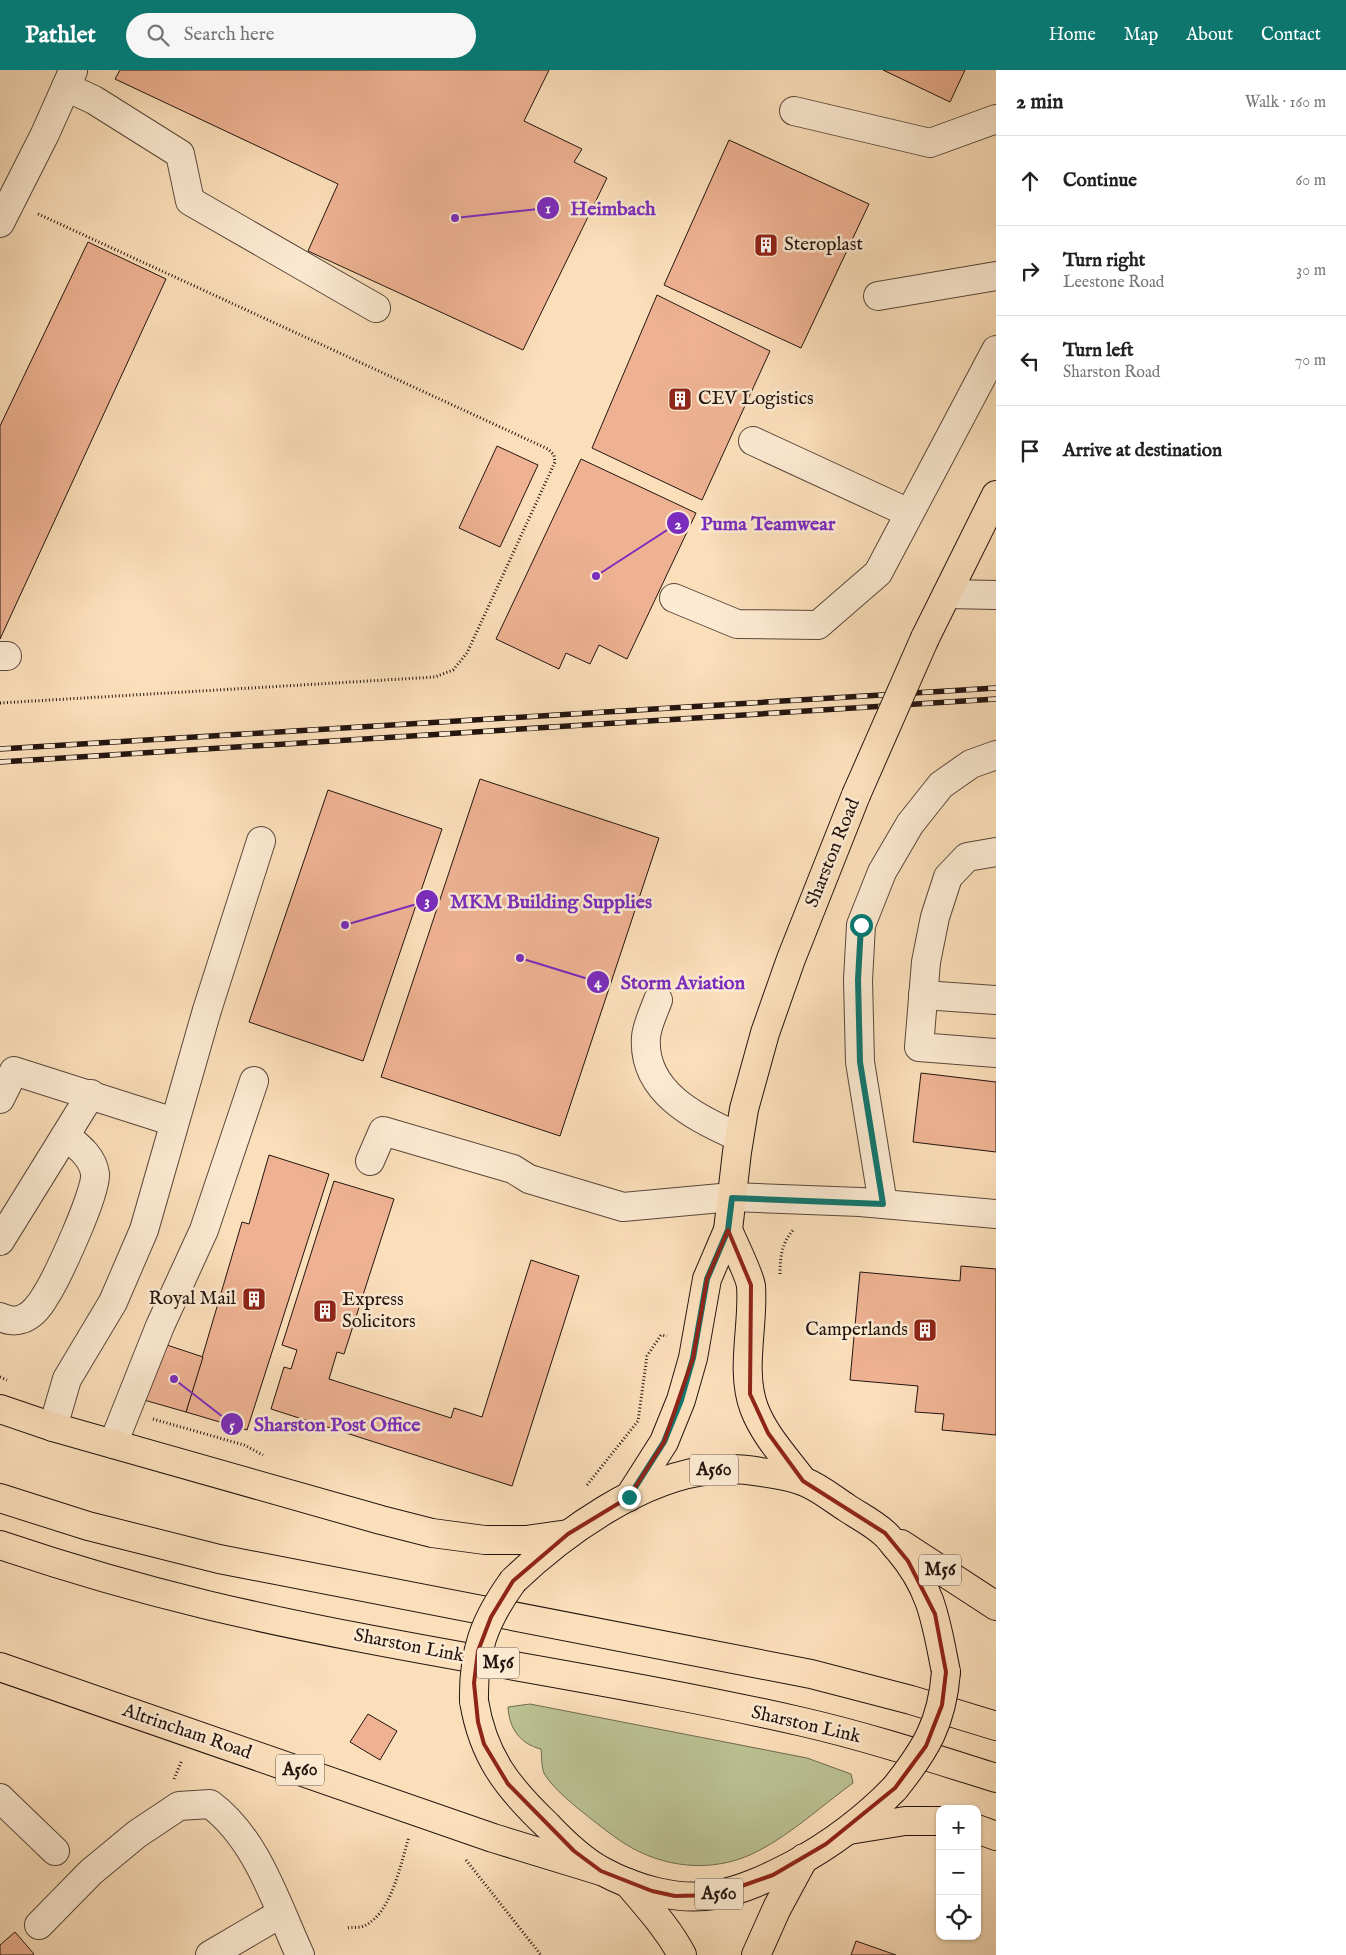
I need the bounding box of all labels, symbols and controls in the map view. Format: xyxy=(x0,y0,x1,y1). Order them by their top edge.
search box xyxy=(126,13,476,58)
text: Pathlet xyxy=(25,20,96,51)
icon: search xyxy=(144,21,172,49)
text: Search here xyxy=(184,23,274,47)
text: Home xyxy=(1049,24,1096,47)
text: Map xyxy=(1124,24,1158,47)
text: About xyxy=(1186,24,1233,47)
text: Contact xyxy=(1261,24,1321,47)
text: 2 min xyxy=(1016,89,1063,116)
text: Walk · 160 m xyxy=(1245,93,1326,113)
icon: ahead xyxy=(1016,167,1044,195)
text: Continue xyxy=(1063,169,1137,193)
text: 60 m xyxy=(1296,171,1326,191)
callout: Heimbach xyxy=(536,190,666,225)
text: Heimbach xyxy=(570,197,656,222)
text: 1 xyxy=(545,199,551,218)
building icon: Steroplast xyxy=(753,232,779,258)
place label: Steroplast xyxy=(784,233,864,257)
text: Turn right xyxy=(1063,249,1145,273)
icon: right xyxy=(1016,257,1044,285)
text: 30 m xyxy=(1296,261,1326,281)
text: Leestone Road xyxy=(1063,273,1164,293)
text: Turn left xyxy=(1063,339,1134,363)
icon: left xyxy=(1016,347,1044,375)
text: 70 m xyxy=(1295,351,1326,371)
text: Sharston Road xyxy=(1063,363,1160,383)
building icon: CEV Logistics xyxy=(667,386,693,412)
place label: CEV Logistics xyxy=(698,387,814,411)
icon: arrive xyxy=(1016,437,1044,465)
text: Arrive at destination xyxy=(1063,439,1222,463)
callout: Puma Teamwear xyxy=(666,506,845,541)
text: Puma Teamwear xyxy=(701,512,836,537)
text: 2 xyxy=(674,515,682,534)
street label: Sharston Road xyxy=(800,794,866,911)
callout: MKM Building Supplies xyxy=(415,884,662,919)
text: MKM Building Supplies xyxy=(450,890,652,915)
text: 3 xyxy=(424,892,430,911)
route start xyxy=(850,914,873,937)
callout: Storm Aviation xyxy=(586,964,755,999)
text: Storm Aviation xyxy=(621,971,746,996)
text: 4 xyxy=(594,973,602,992)
building icon: Royal Mail xyxy=(241,1286,267,1312)
place label: Royal Mail xyxy=(148,1287,237,1311)
place label: Express Solicitors xyxy=(342,1288,416,1334)
building icon: Express Solicitors xyxy=(312,1298,338,1324)
building icon: Camperlands xyxy=(912,1317,938,1343)
place label: Camperlands xyxy=(805,1318,908,1342)
callout: Sharston Post Office xyxy=(219,1407,431,1442)
text: Sharston Post Office xyxy=(254,1413,421,1438)
text: 5 xyxy=(229,1416,235,1435)
road number: A560 xyxy=(690,1454,738,1486)
route end xyxy=(618,1486,641,1509)
road number: M56 xyxy=(919,1554,961,1586)
street label: Sharston Link xyxy=(352,1624,467,1669)
road number: M56 xyxy=(477,1648,519,1679)
street label: Altrincham Road xyxy=(118,1698,256,1766)
street label: Sharston Link xyxy=(749,1701,864,1749)
road number: A560 xyxy=(276,1754,324,1786)
map controls xyxy=(936,1805,981,1940)
button: + xyxy=(936,1805,981,1850)
button: − xyxy=(936,1850,981,1895)
road number: A560 xyxy=(695,1878,743,1910)
button: locate xyxy=(936,1895,981,1940)

